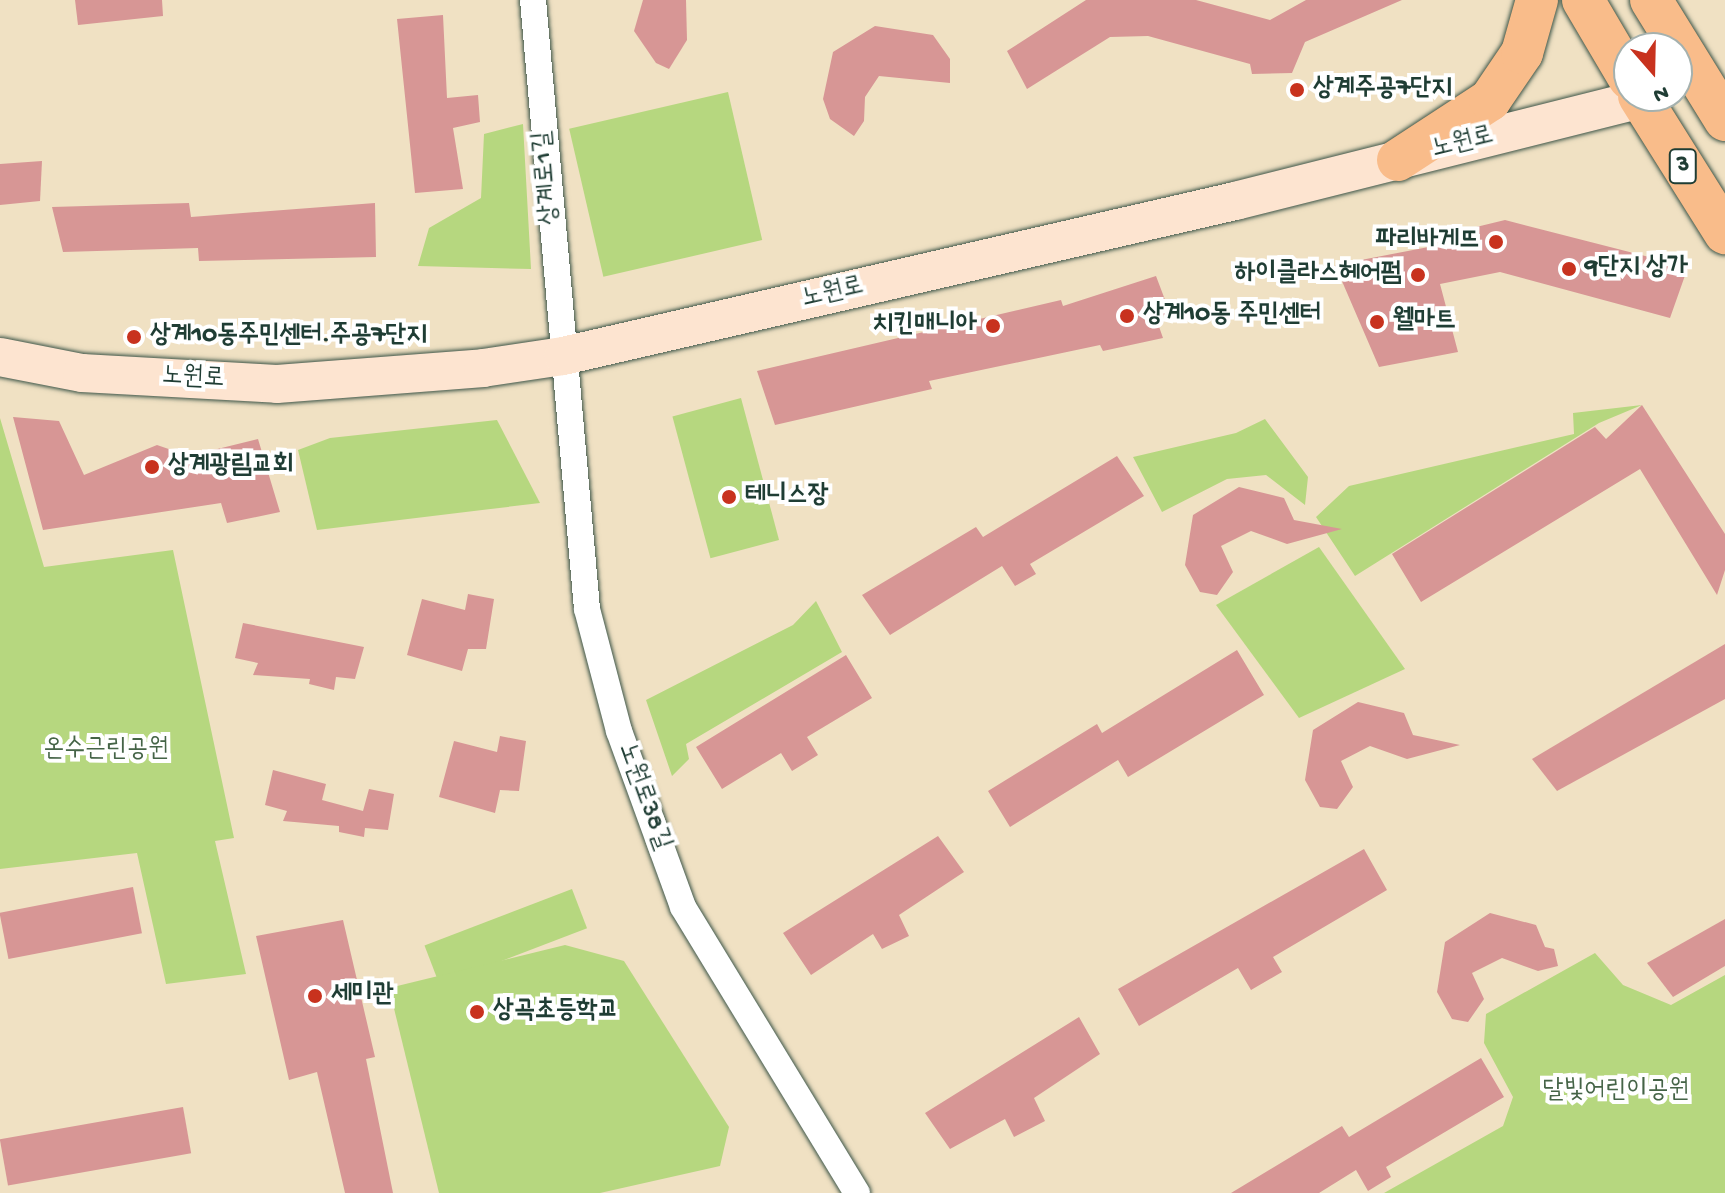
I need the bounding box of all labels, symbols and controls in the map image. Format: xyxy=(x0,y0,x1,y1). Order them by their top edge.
north arrow xyxy=(1613,32,1693,112)
place label: 상계주공7단지 xyxy=(1313,74,1452,106)
text: N xyxy=(1649,78,1672,107)
marker: 상계주공7단지 xyxy=(1288,81,1306,99)
street label: 노원로 xyxy=(1429,121,1497,167)
street label: 상계로1길 xyxy=(528,130,568,226)
road number: 3 xyxy=(1667,146,1699,186)
place label: 파리바게뜨 xyxy=(1375,226,1480,258)
marker: 파리바게뜨 xyxy=(1487,233,1505,251)
place label: 9단지 상가 xyxy=(1585,253,1688,285)
place label: 하이클라스헤어펌 xyxy=(1235,259,1402,291)
marker: 9단지 상가 xyxy=(1560,260,1578,278)
marker: 하이클라스헤어펌 xyxy=(1409,266,1427,284)
street label: 노원로 xyxy=(799,272,867,316)
place label: 상계10동 주민센터 xyxy=(1143,300,1321,332)
place label: 웰마트 xyxy=(1393,306,1456,338)
marker: 상계10동 주민센터 xyxy=(1118,307,1136,325)
place label: 치킨매니아 xyxy=(872,310,977,342)
marker: 웰마트 xyxy=(1368,313,1386,331)
marker: 치킨매니아 xyxy=(984,317,1002,335)
place label: 상계10동주민센터.주공7단지 xyxy=(150,321,427,353)
marker: 상계10동주민센터.주공7단지 xyxy=(125,328,143,346)
street label: 노원로 xyxy=(161,362,225,396)
place label: 상계광림교회 xyxy=(168,451,294,483)
marker: 상계광림교회 xyxy=(143,458,161,476)
place label: 테니스장 xyxy=(745,481,829,513)
marker: 테니스장 xyxy=(720,488,738,506)
park label: 온수근린공원 xyxy=(43,735,169,767)
street label: 노원로38길 xyxy=(609,739,677,855)
place label: 세미관 xyxy=(331,980,394,1012)
marker: 세미관 xyxy=(306,987,324,1005)
place label: 상곡초등학교 xyxy=(493,996,619,1028)
marker: 상곡초등학교 xyxy=(468,1003,486,1021)
park label: 달빛어린이공원 xyxy=(1543,1076,1689,1108)

